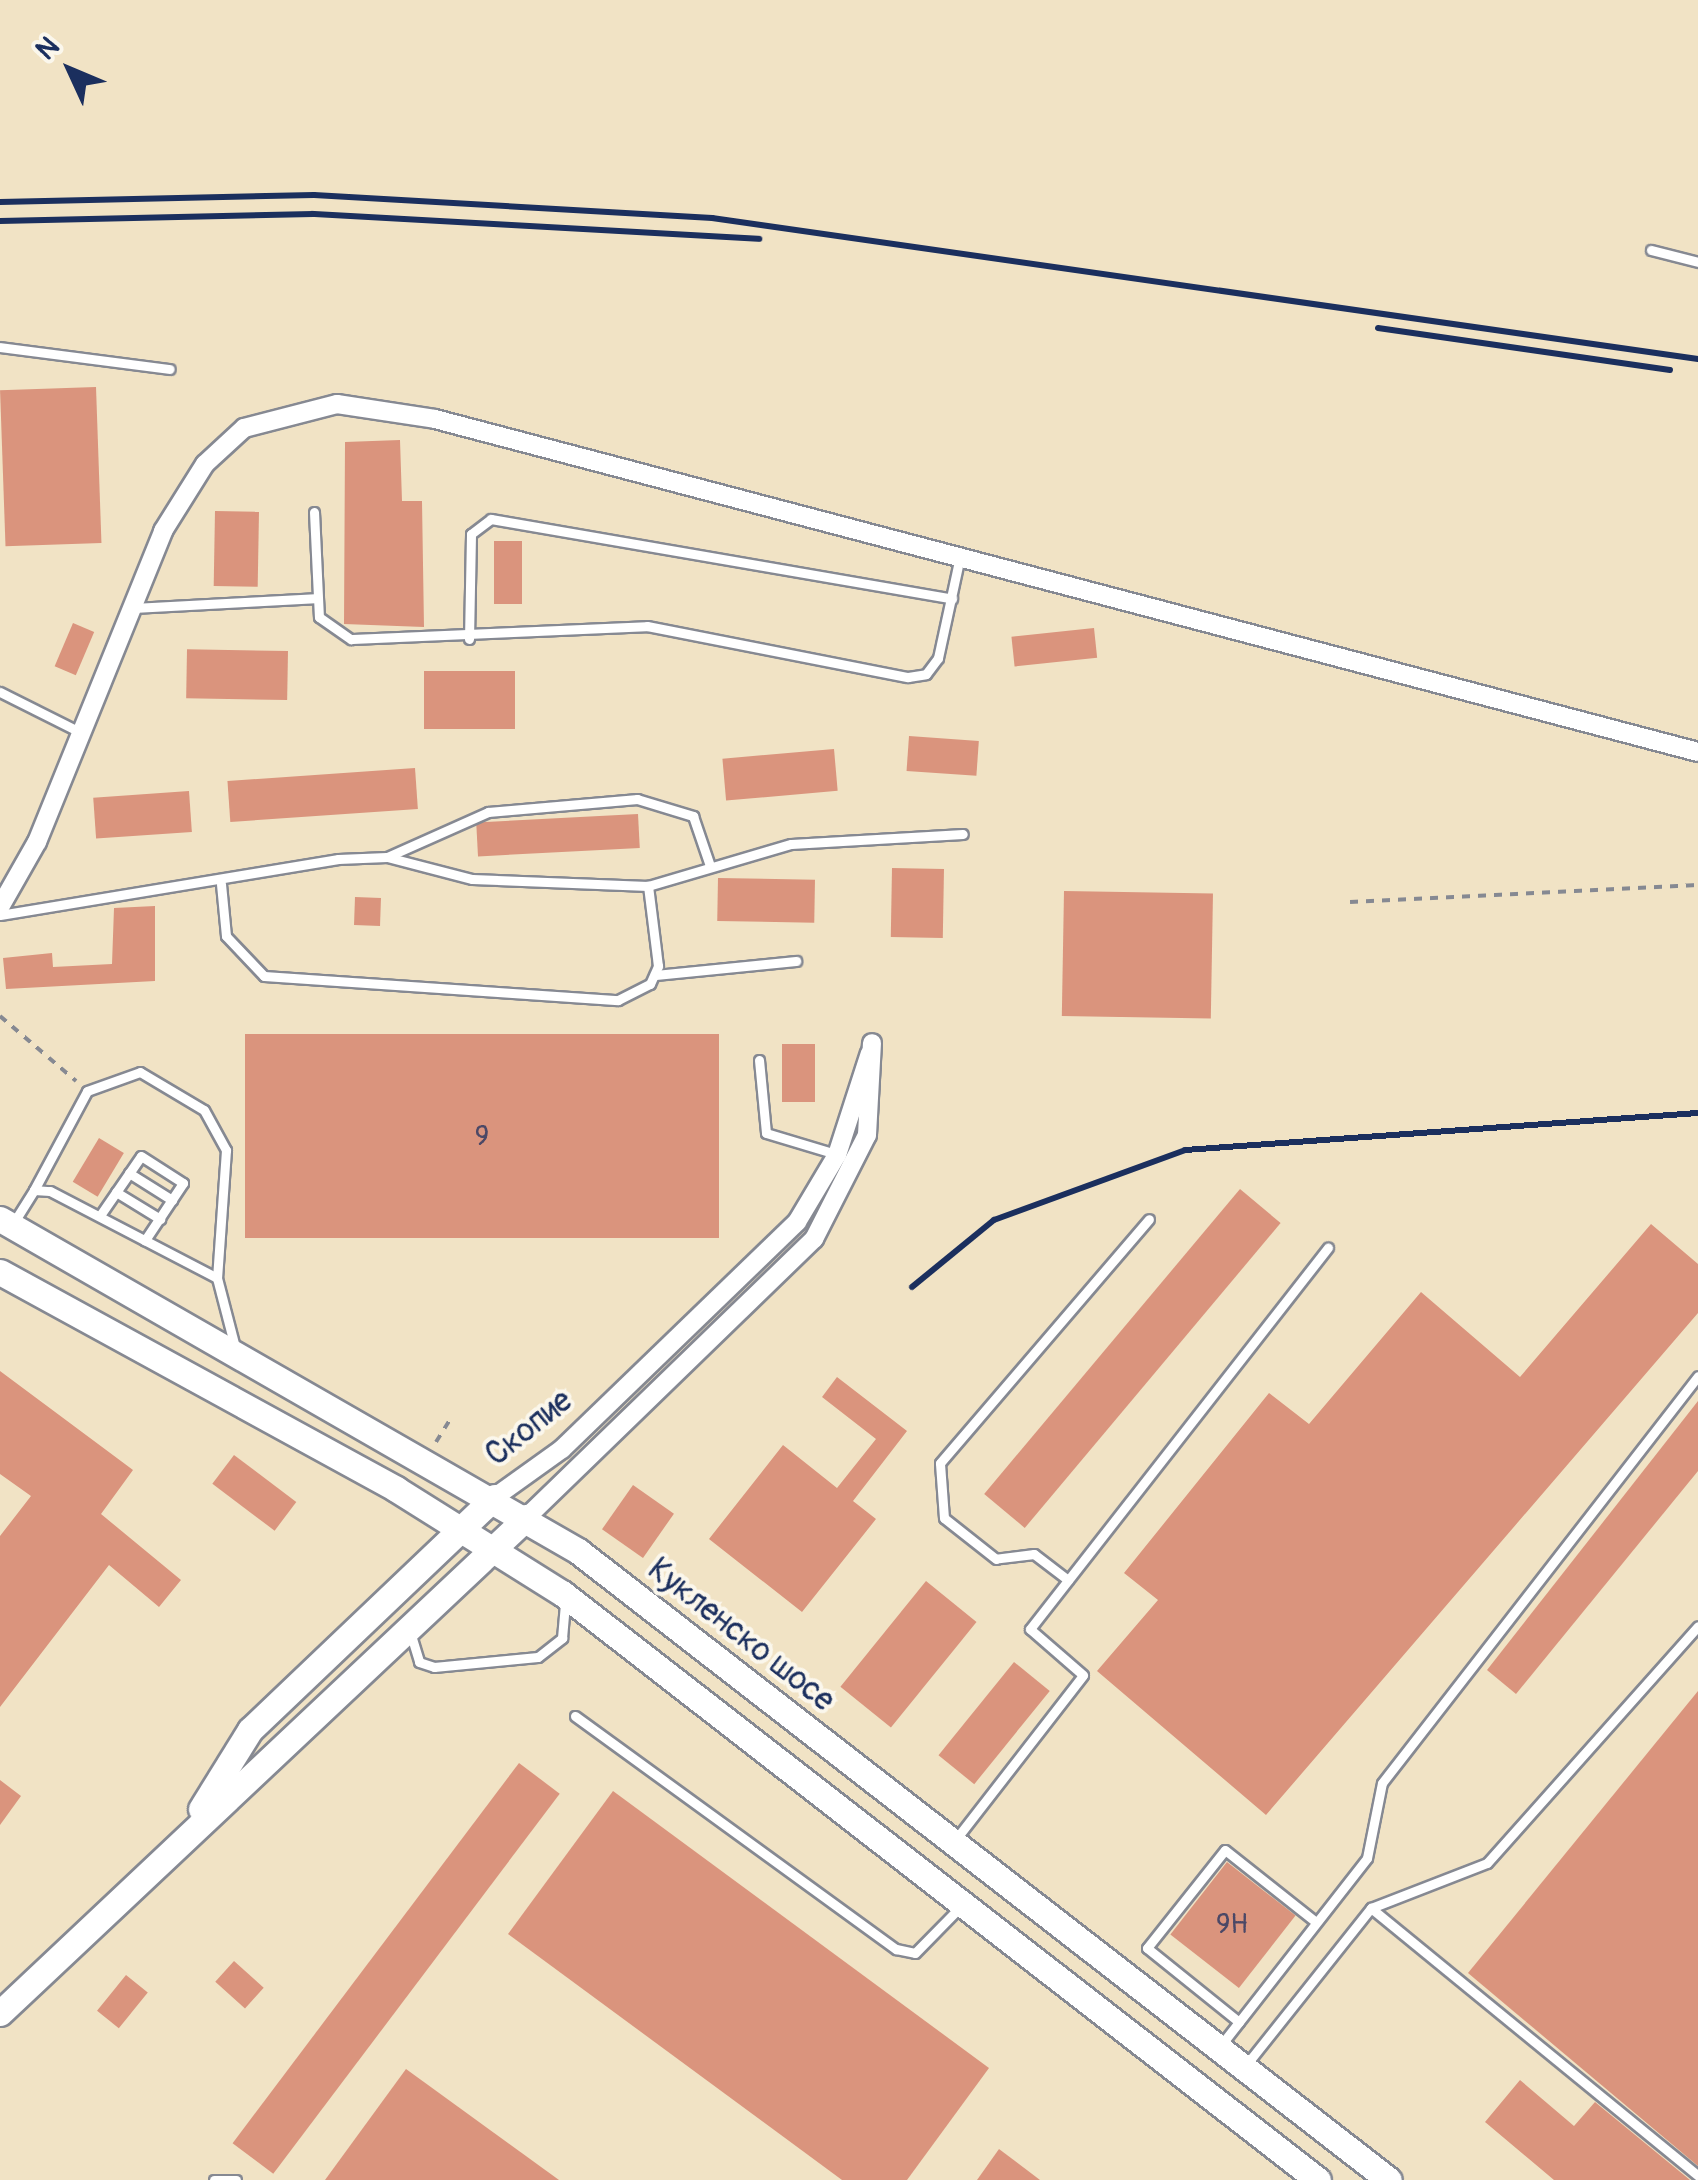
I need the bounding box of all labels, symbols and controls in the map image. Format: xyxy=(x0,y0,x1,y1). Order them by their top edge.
north arrow xyxy=(20,20,120,120)
text: N xyxy=(29,30,67,68)
house number: 9 xyxy=(475,1120,489,1154)
street label: Скопие xyxy=(478,1382,580,1474)
street label: Кукленско шосе xyxy=(640,1550,842,1720)
house number: 9Н xyxy=(1216,1908,1248,1942)

